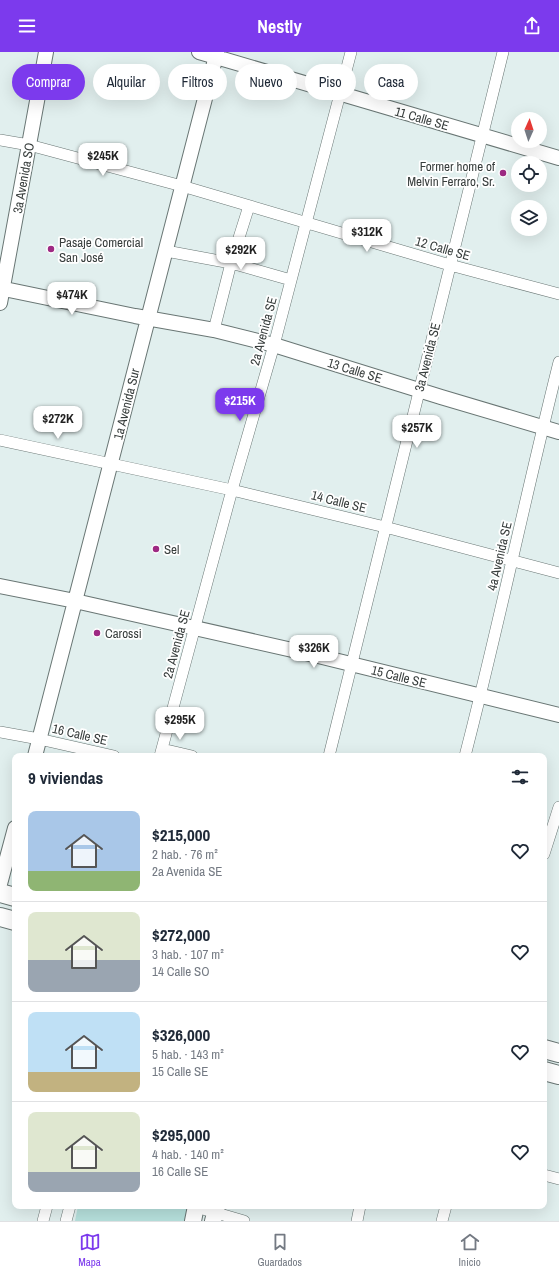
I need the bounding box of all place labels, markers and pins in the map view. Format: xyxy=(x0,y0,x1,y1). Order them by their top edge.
pin: $245K xyxy=(75,143,131,177)
place label: Former home of Melvin Ferraro, Sr. xyxy=(407,158,495,190)
marker: Former home of Melvin Ferraro, Sr. xyxy=(498,168,508,178)
pin: $312K xyxy=(339,219,395,253)
place label: Pasaje Comercial San José xyxy=(59,234,143,266)
pin: $292K xyxy=(213,237,269,271)
marker: Pasaje Comercial San José xyxy=(46,244,56,254)
pin: $474K xyxy=(44,282,100,316)
pin: $215K xyxy=(212,388,268,422)
pin: $272K xyxy=(30,406,86,440)
pin: $257K xyxy=(389,415,445,449)
place label: Sel xyxy=(164,541,179,558)
marker: Sel xyxy=(151,544,161,554)
place label: Carossi xyxy=(105,625,142,642)
marker: Carossi xyxy=(92,628,102,638)
pin: $326K xyxy=(286,635,342,669)
pin: $295K xyxy=(152,707,208,741)

